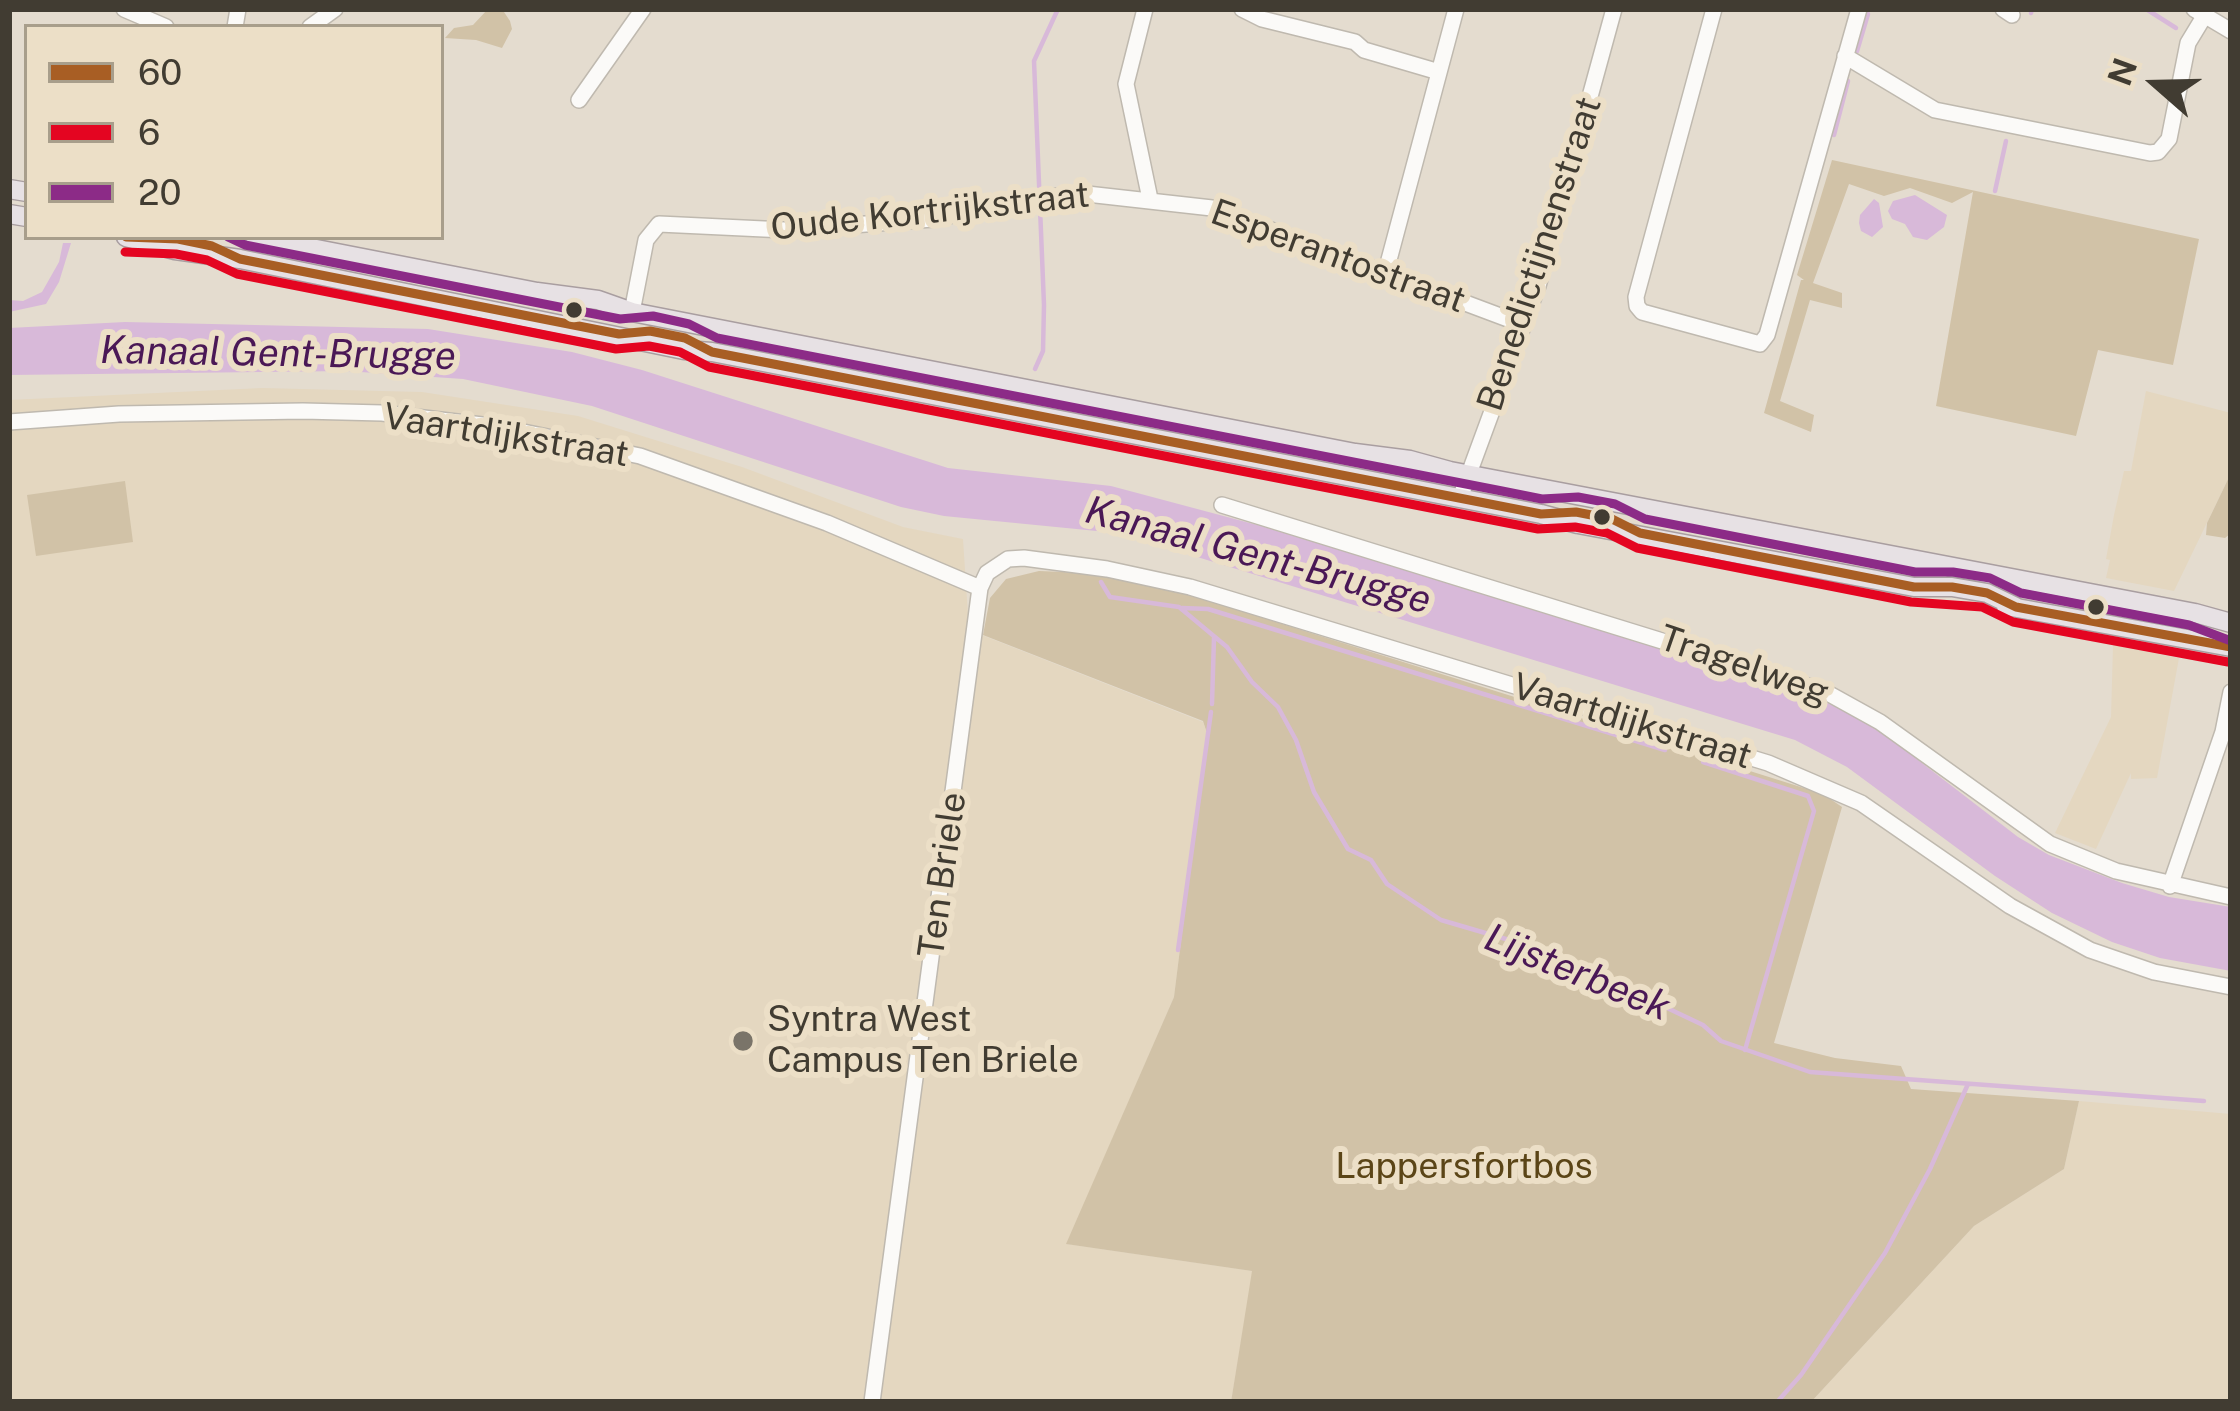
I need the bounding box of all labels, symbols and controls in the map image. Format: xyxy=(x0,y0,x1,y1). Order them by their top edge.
legend xyxy=(24,24,444,240)
north arrow xyxy=(2096,24,2216,144)
text: 60 xyxy=(138,51,182,93)
text: N xyxy=(2100,53,2144,90)
street label: Benedictijnenstraat xyxy=(1469,91,1611,417)
text: 6 xyxy=(138,111,160,153)
text: 20 xyxy=(138,171,182,213)
street label: Oude Kortrijkstraat xyxy=(769,174,1091,250)
street label: Esperantostraat xyxy=(1205,191,1471,323)
unlabelled marker xyxy=(563,299,585,321)
water label: Kanaal Gent-Brugge xyxy=(100,327,456,381)
street label: Vaartdijkstraat xyxy=(380,395,632,477)
water label: Kanaal Gent-Brugge xyxy=(1080,487,1436,625)
unlabelled marker xyxy=(1591,506,1613,528)
unlabelled marker xyxy=(2085,596,2107,618)
street label: Tragelweg xyxy=(1654,617,1834,715)
street label: Vaartdijkstraat xyxy=(1507,665,1757,779)
street label: Ten Briele xyxy=(910,789,976,961)
water label: Lijsterbeek xyxy=(1477,915,1677,1031)
place label: Syntra West Campus Ten Briele xyxy=(767,998,1079,1083)
marker: Syntra West Campus Ten Briele xyxy=(730,1028,756,1054)
park label: Lappersfortbos xyxy=(1335,1145,1593,1189)

